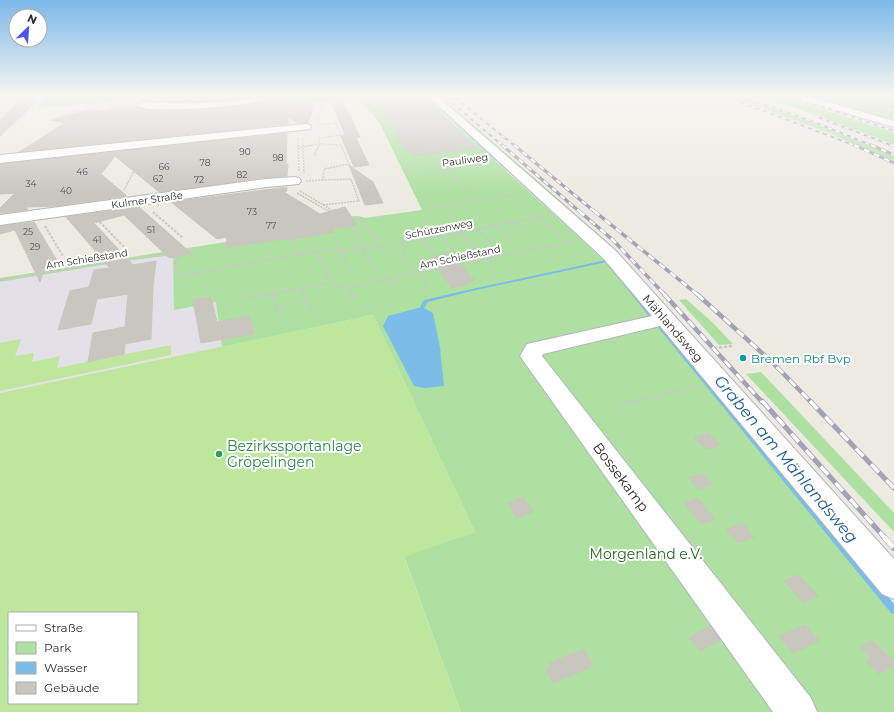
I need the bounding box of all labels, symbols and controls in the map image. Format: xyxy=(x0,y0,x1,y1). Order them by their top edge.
north arrow xyxy=(8,8,48,48)
text: N xyxy=(25,11,39,27)
house number: 90 xyxy=(239,146,251,157)
street label: Pauliweg xyxy=(441,150,489,170)
house number: 98 xyxy=(272,152,284,163)
house number: 78 xyxy=(200,157,211,168)
house number: 66 xyxy=(159,161,170,172)
house number: 46 xyxy=(76,166,88,177)
house number: 82 xyxy=(237,169,247,180)
house number: 62 xyxy=(153,173,163,184)
house number: 72 xyxy=(194,174,204,185)
house number: 34 xyxy=(25,178,37,189)
house number: 40 xyxy=(60,185,72,196)
street label: Kulmer Straße xyxy=(110,189,184,211)
house number: 73 xyxy=(247,206,257,217)
street label: Schützenweg xyxy=(404,216,474,242)
house number: 77 xyxy=(266,220,276,231)
house number: 51 xyxy=(147,224,155,235)
house number: 25 xyxy=(23,226,33,237)
house number: 41 xyxy=(93,234,101,245)
house number: 29 xyxy=(30,241,41,252)
street label: Am Schießstand xyxy=(418,242,502,272)
street label: Am Schießstand xyxy=(45,246,129,272)
street label: Mählandsweg xyxy=(640,291,706,365)
place label: Bremen Rbf Bvp xyxy=(751,351,851,366)
marker: Bremen Rbf Bvp xyxy=(738,353,748,363)
water label: Graben am Mählandsweg xyxy=(710,371,862,547)
place label: Bezirkssportanlage Gröpelingen xyxy=(227,437,361,471)
street label: Bossekamp xyxy=(589,439,653,515)
marker: Bezirkssportanlage Gröpelingen xyxy=(214,449,224,459)
park label: Morgenland e.V. xyxy=(590,545,702,563)
legend xyxy=(8,612,138,704)
text: Straße xyxy=(44,620,83,635)
text: Park xyxy=(44,640,72,655)
text: Wasser xyxy=(44,660,88,675)
text: Gebäude xyxy=(44,680,99,695)

